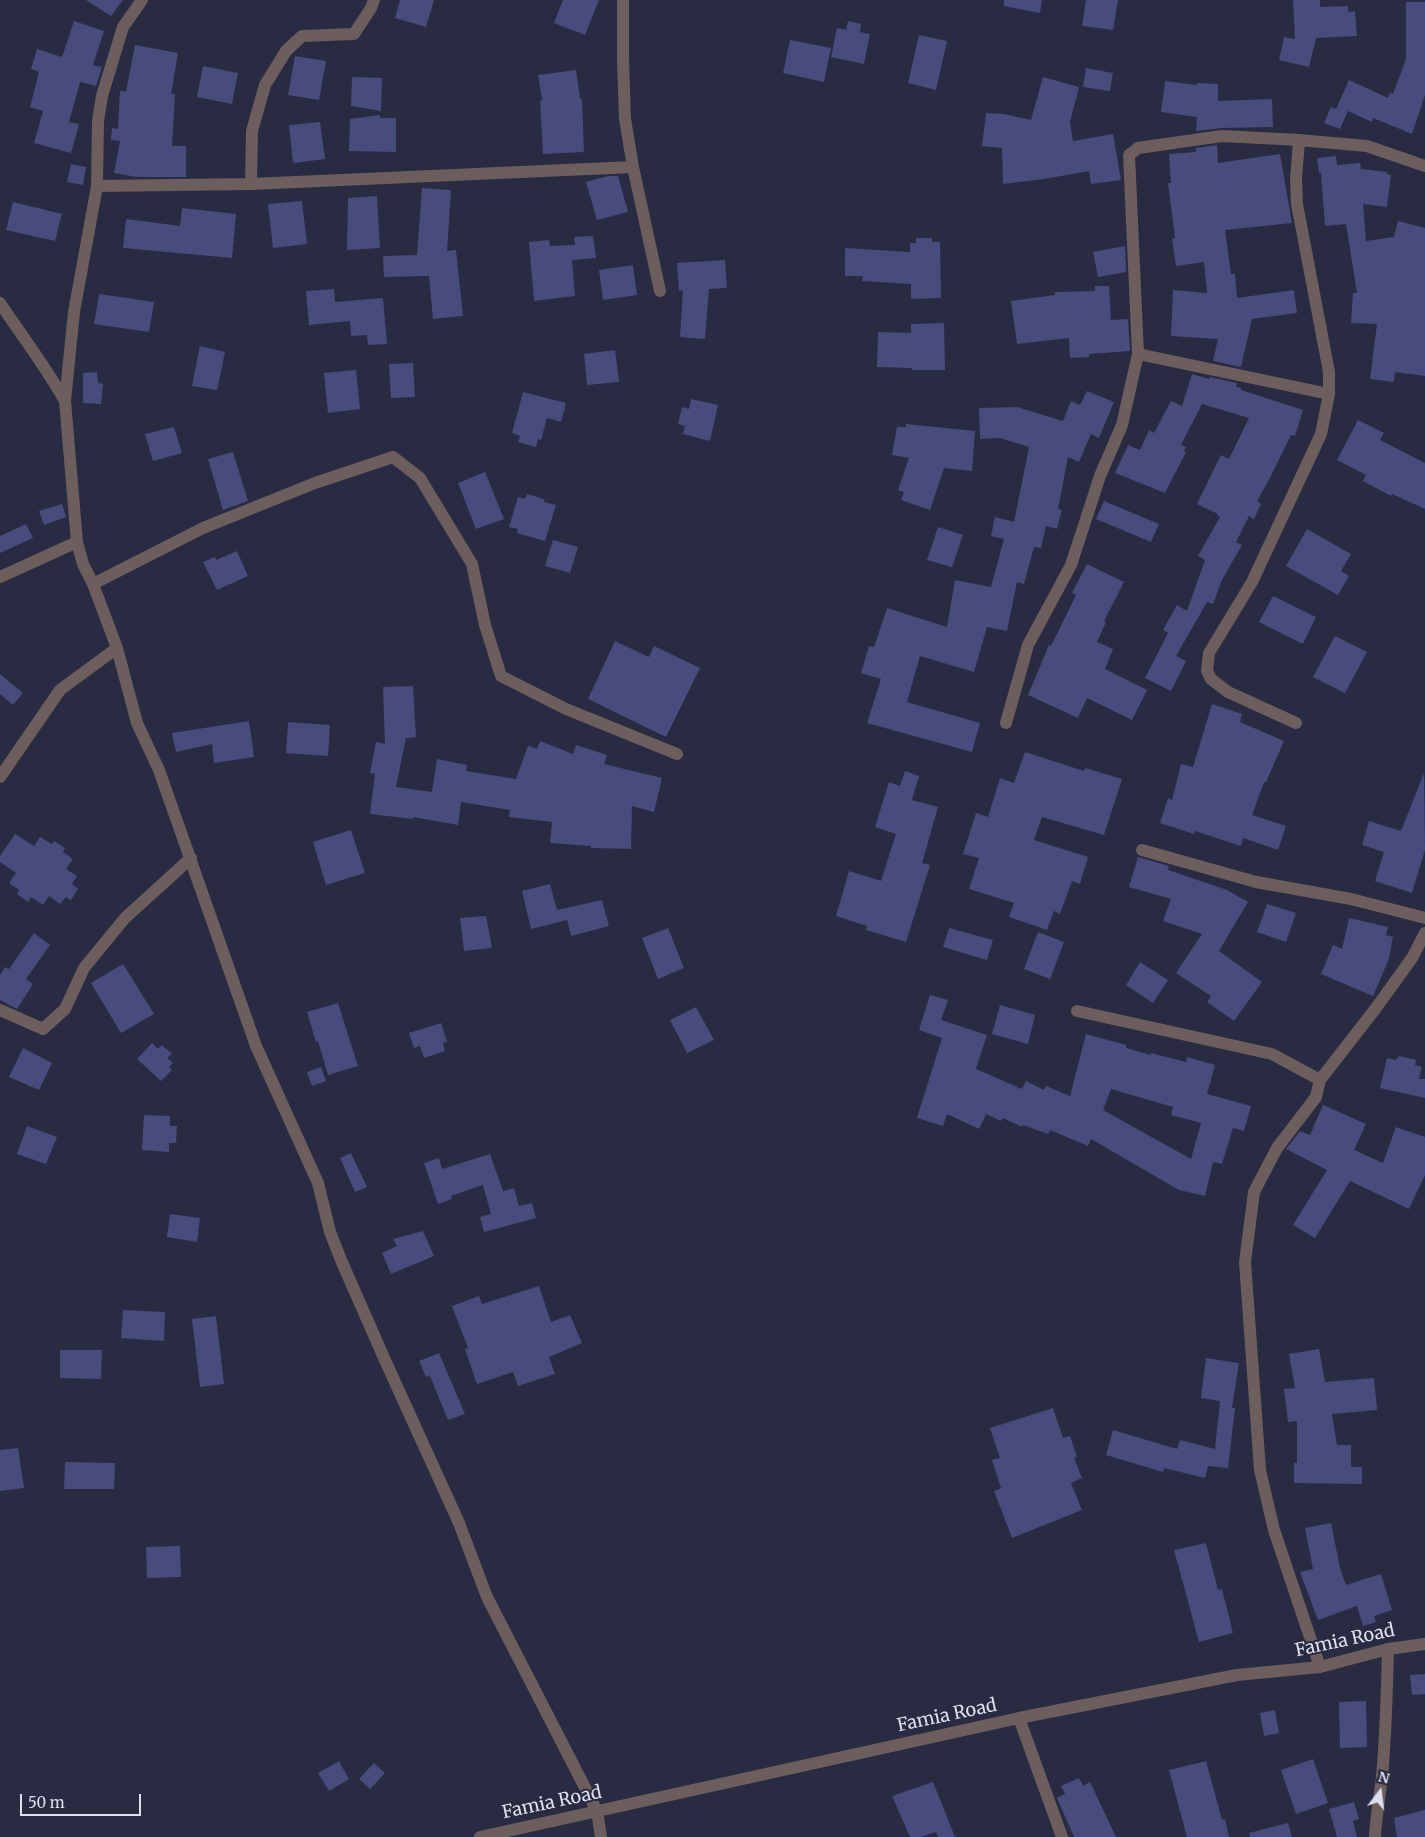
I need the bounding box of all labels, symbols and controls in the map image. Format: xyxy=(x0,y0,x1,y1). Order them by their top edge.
street label: Famia Road xyxy=(1293,1620,1397,1662)
street label: Famia Road xyxy=(895,1695,999,1737)
north arrow xyxy=(1355,1767,1405,1817)
text: N xyxy=(1376,1767,1392,1788)
street label: Famia Road xyxy=(500,1782,604,1824)
scale bar xyxy=(22,1784,144,1816)
text: 50 m xyxy=(28,1793,65,1812)

